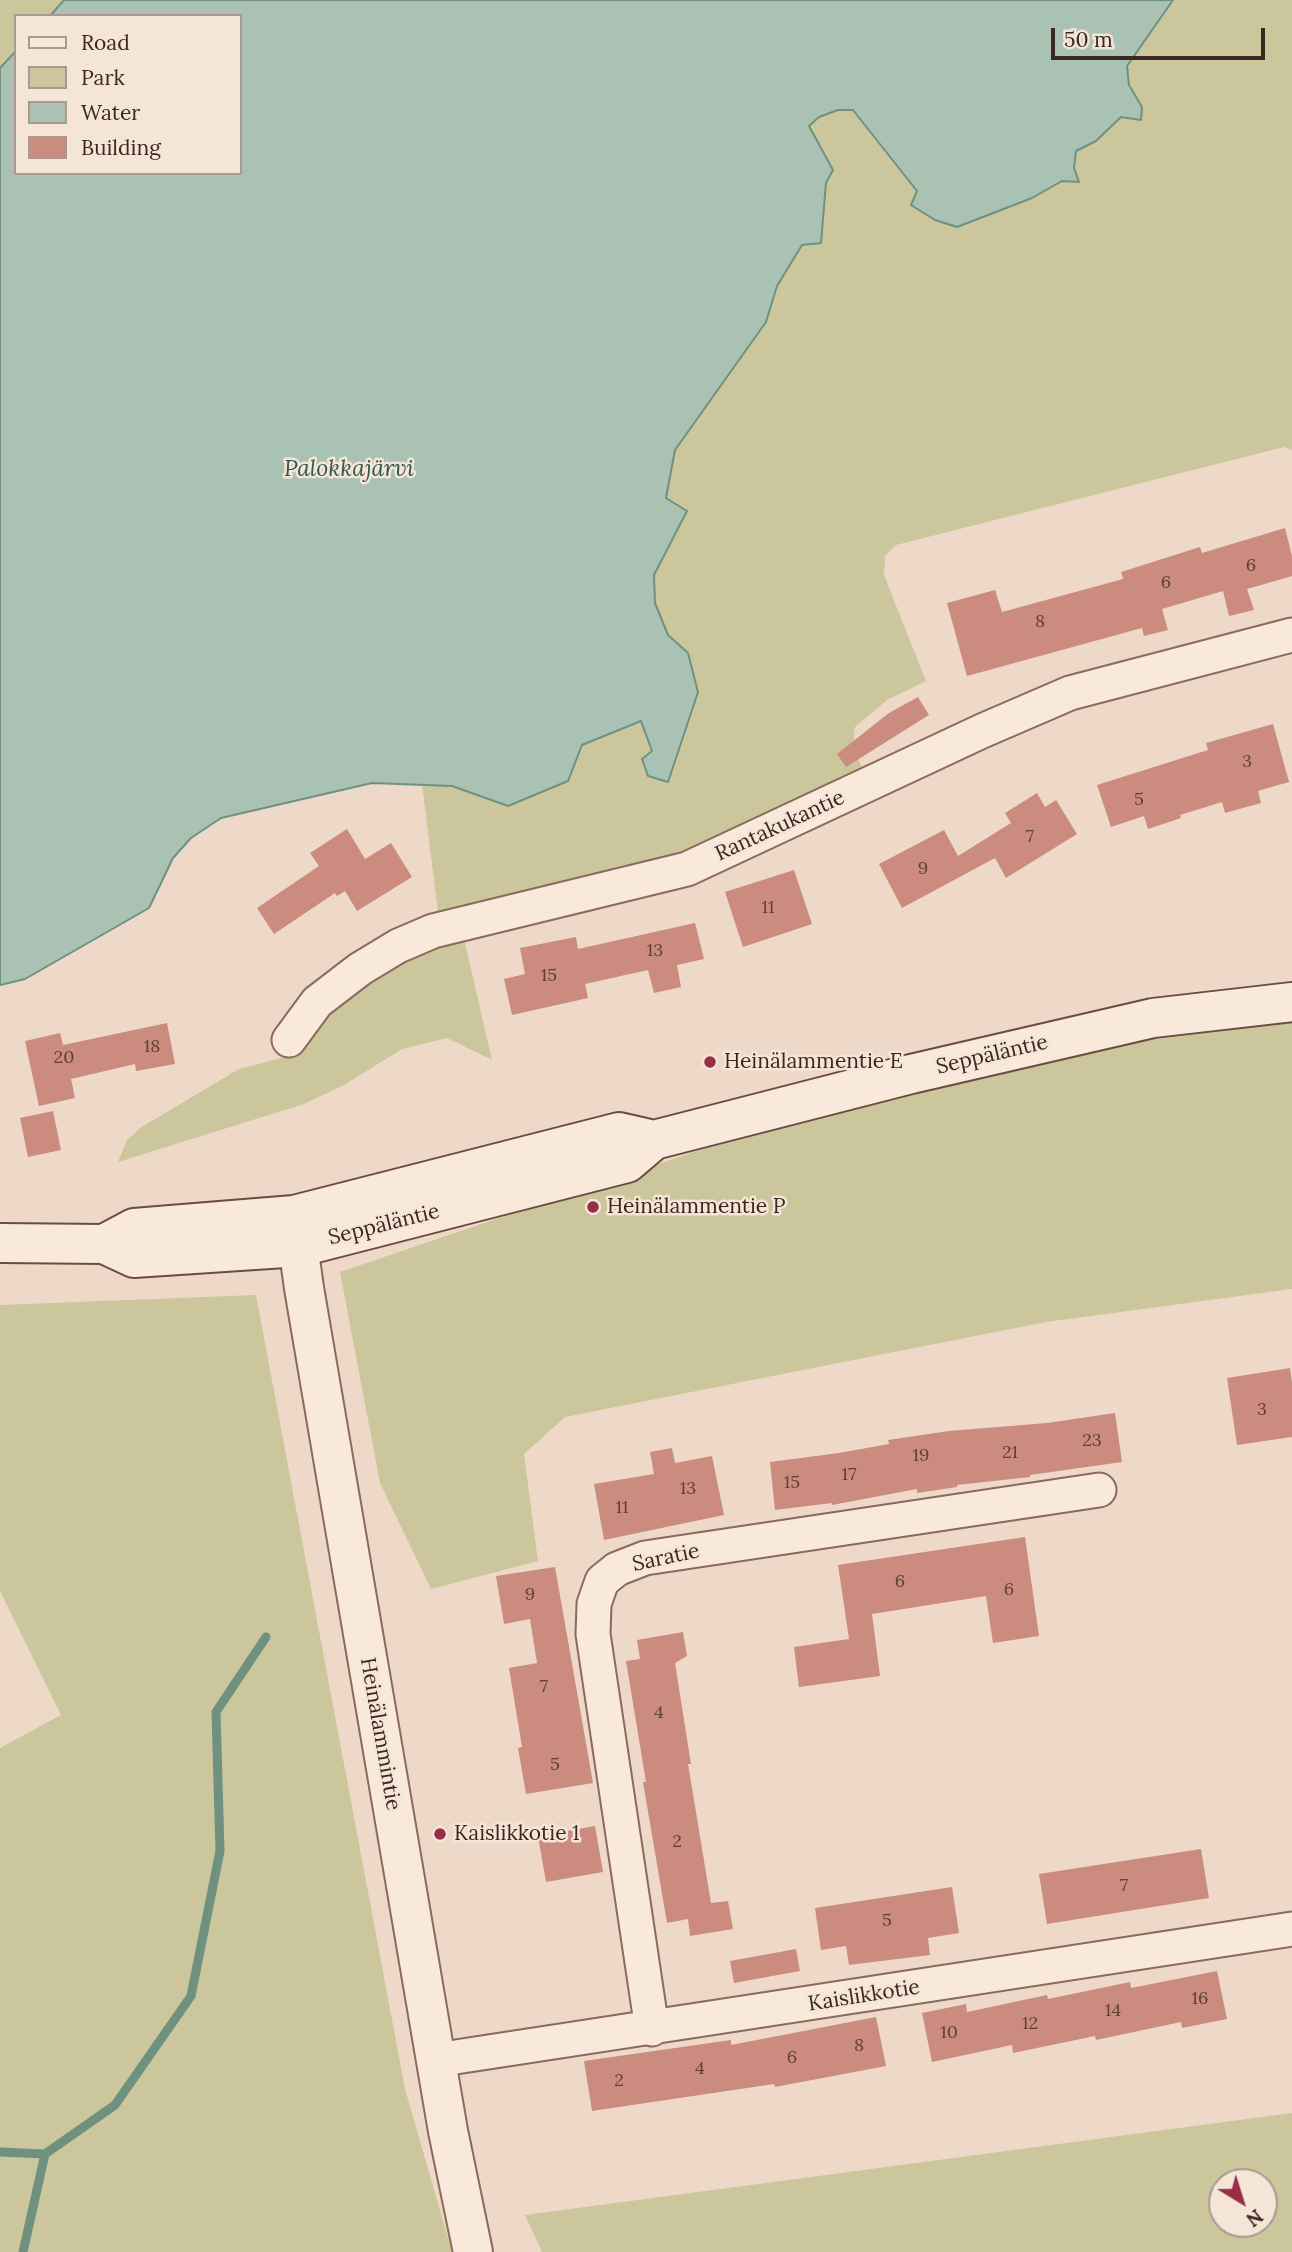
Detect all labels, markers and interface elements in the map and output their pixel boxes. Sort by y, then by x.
legend [14,14,242,175]
scale bar [1054,14,1268,58]
text: 50 m [1064,26,1113,53]
text: Road [81,29,130,56]
text: Park [81,64,125,91]
text: Water [81,99,140,126]
text: Building [81,134,161,161]
water label: Palokkajärvi [284,455,414,483]
house number: 6 [1246,555,1256,577]
house number: 6 [1161,572,1171,594]
house number: 8 [1035,611,1045,633]
house number: 3 [1242,751,1252,773]
street label: Rantakukantie [711,785,849,867]
house number: 5 [1134,789,1144,811]
house number: 7 [1026,826,1034,848]
house number: 9 [918,858,928,880]
house number: 11 [761,897,775,919]
house number: 13 [647,940,663,962]
house number: 15 [541,965,557,987]
street label: Seppäläntie [934,1030,1050,1080]
house number: 18 [144,1036,160,1058]
house number: 20 [54,1047,74,1069]
place label: Heinälammentie E [724,1049,903,1075]
marker: Heinälammentie E [702,1054,718,1070]
place label: Heinälammentie P [607,1194,785,1220]
street label: Seppäläntie [326,1199,442,1251]
marker: Heinälammentie P [585,1199,601,1215]
house number: 3 [1257,1399,1267,1421]
house number: 23 [1082,1430,1102,1452]
house number: 21 [1002,1442,1018,1464]
house number: 19 [913,1445,929,1467]
house number: 17 [842,1464,856,1486]
house number: 15 [784,1472,800,1494]
house number: 13 [680,1478,696,1500]
house number: 11 [615,1497,629,1519]
street label: Saratie [630,1539,702,1577]
house number: 6 [895,1571,905,1593]
house number: 6 [1004,1579,1014,1601]
house number: 9 [525,1584,535,1606]
street label: Heinälammintie [354,1656,406,1812]
house number: 7 [540,1676,548,1698]
house number: 4 [654,1702,664,1724]
house number: 5 [550,1754,560,1776]
place label: Kaislikkotie 1 [454,1821,580,1847]
marker: Kaislikkotie 1 [432,1826,448,1842]
house number: 2 [672,1831,682,1853]
house number: 7 [1120,1875,1128,1897]
house number: 5 [882,1910,892,1932]
street label: Kaislikkotie [806,1975,922,2017]
house number: 16 [1192,1988,1208,2010]
house number: 14 [1105,2000,1121,2022]
house number: 12 [1022,2013,1038,2035]
house number: 10 [940,2022,958,2044]
house number: 8 [854,2035,864,2057]
house number: 6 [787,2047,797,2069]
house number: 4 [695,2058,705,2080]
house number: 2 [614,2070,624,2092]
north arrow [1208,2168,1278,2238]
text: N [1242,2204,1268,2232]

